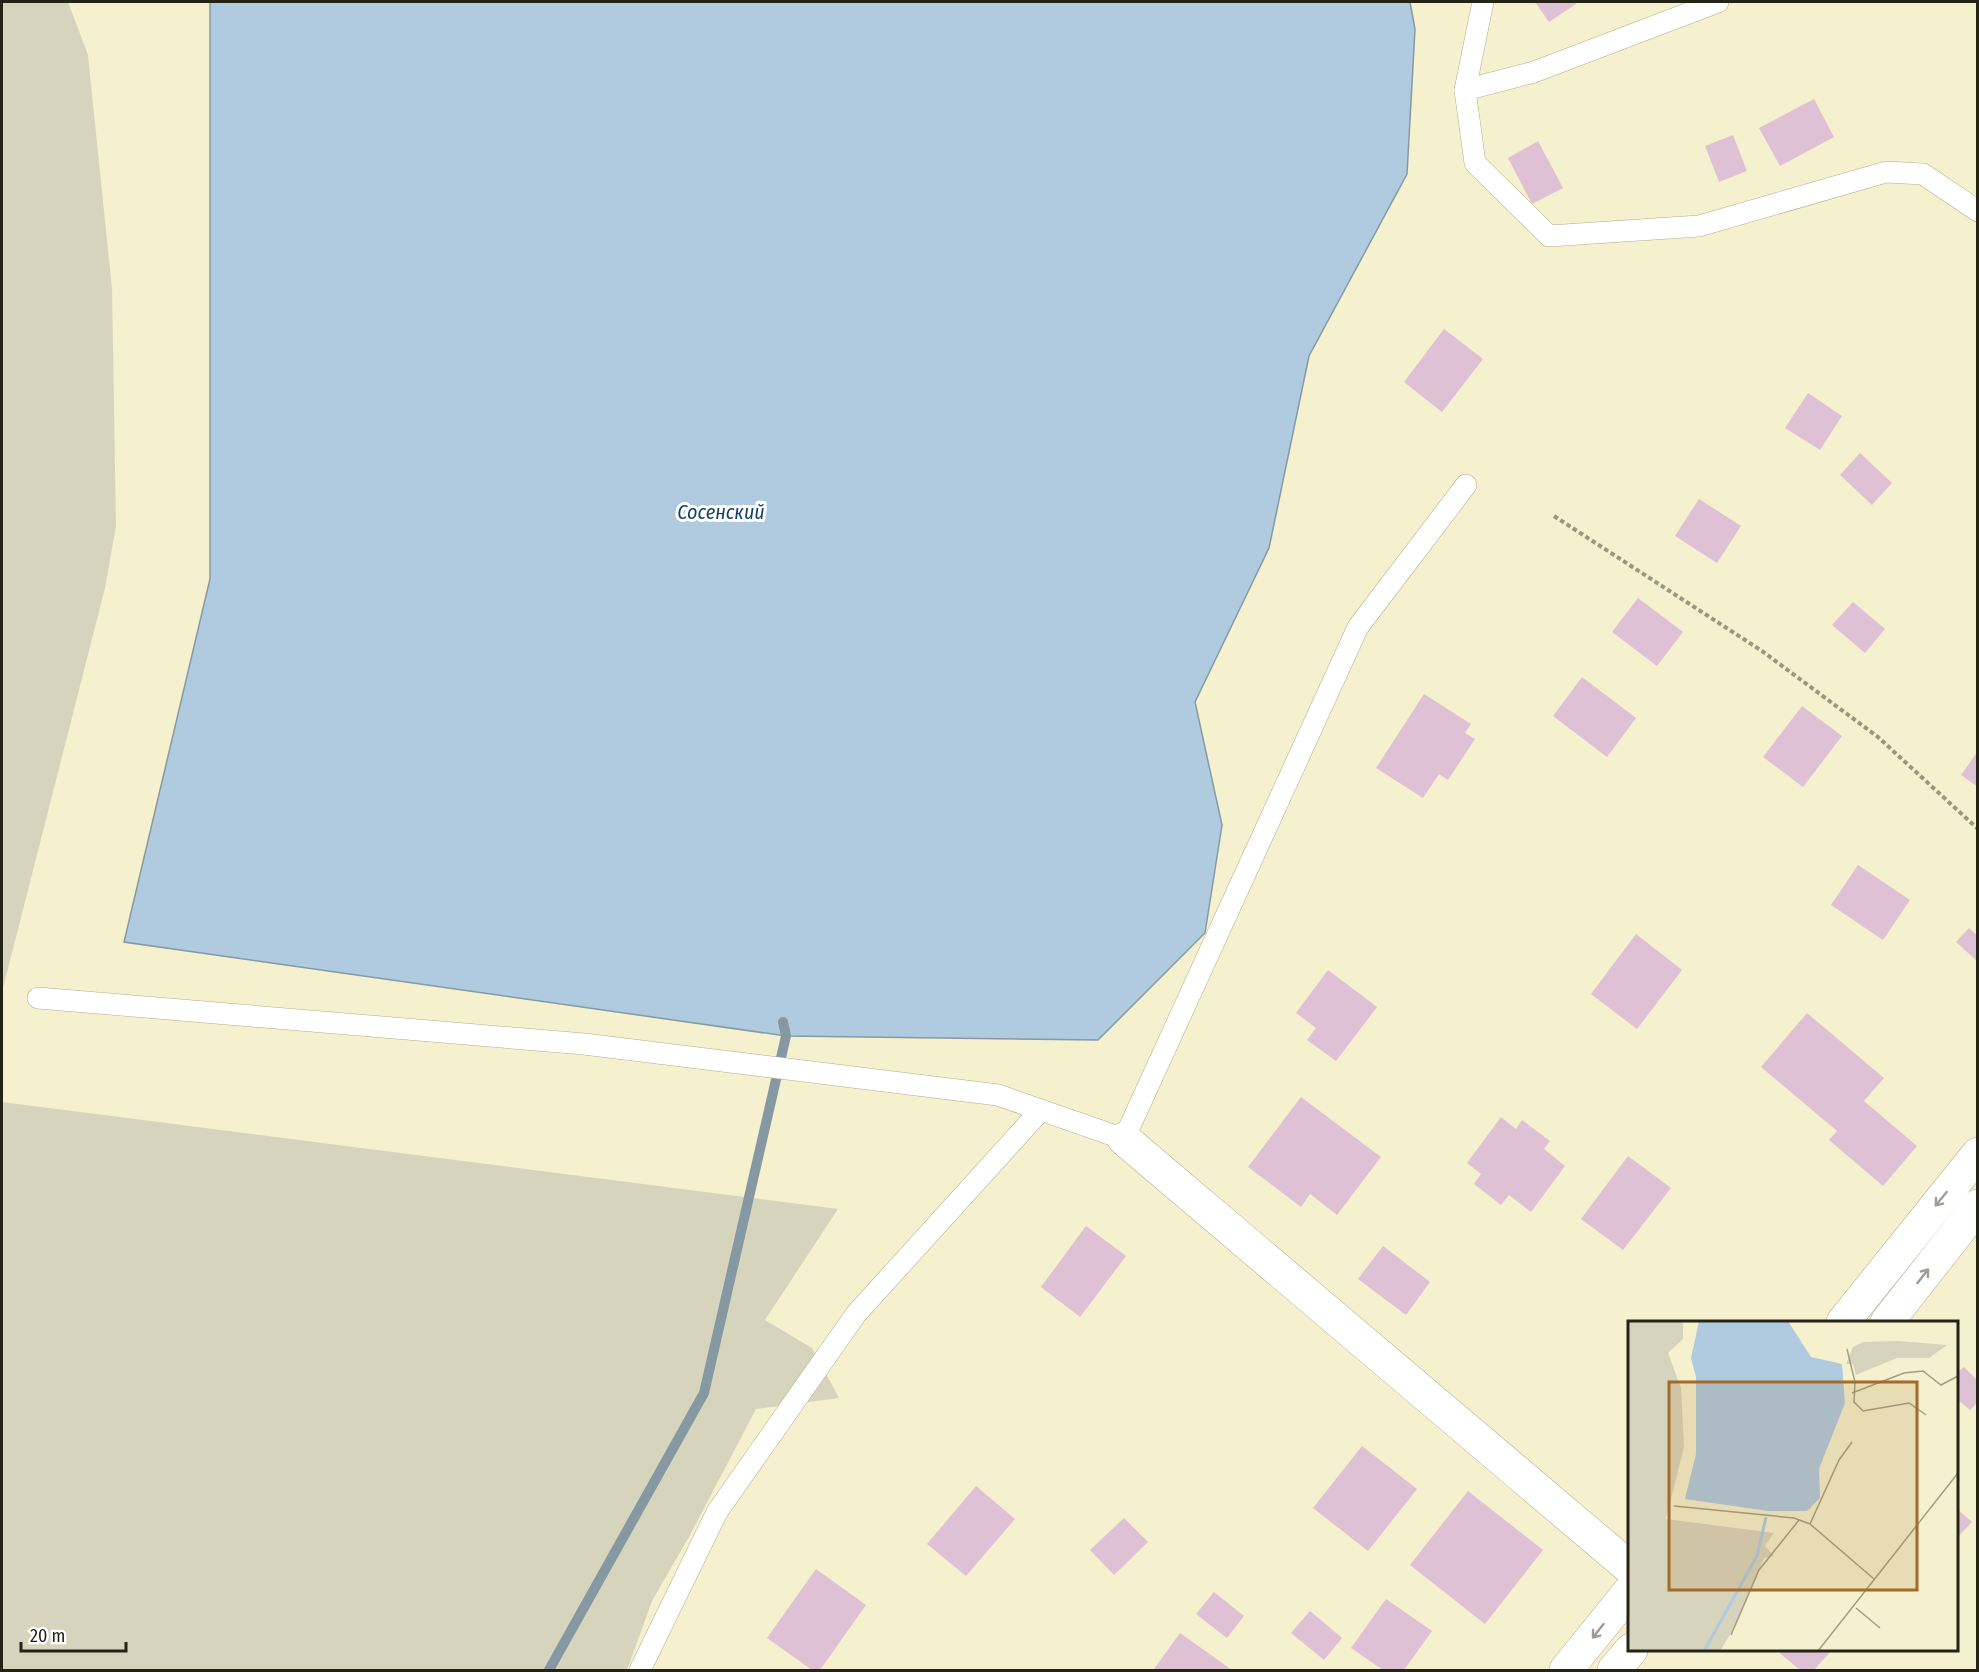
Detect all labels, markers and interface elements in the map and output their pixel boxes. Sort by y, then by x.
water label: Сосенский [677,500,765,524]
one-way arrow [1935,1191,1948,1207]
one-way arrow [1916,1269,1929,1285]
inset map [1628,1321,1958,1651]
scale bar [21,1615,126,1653]
one-way arrow [1592,1622,1605,1638]
text: 20 m [30,1625,65,1647]

